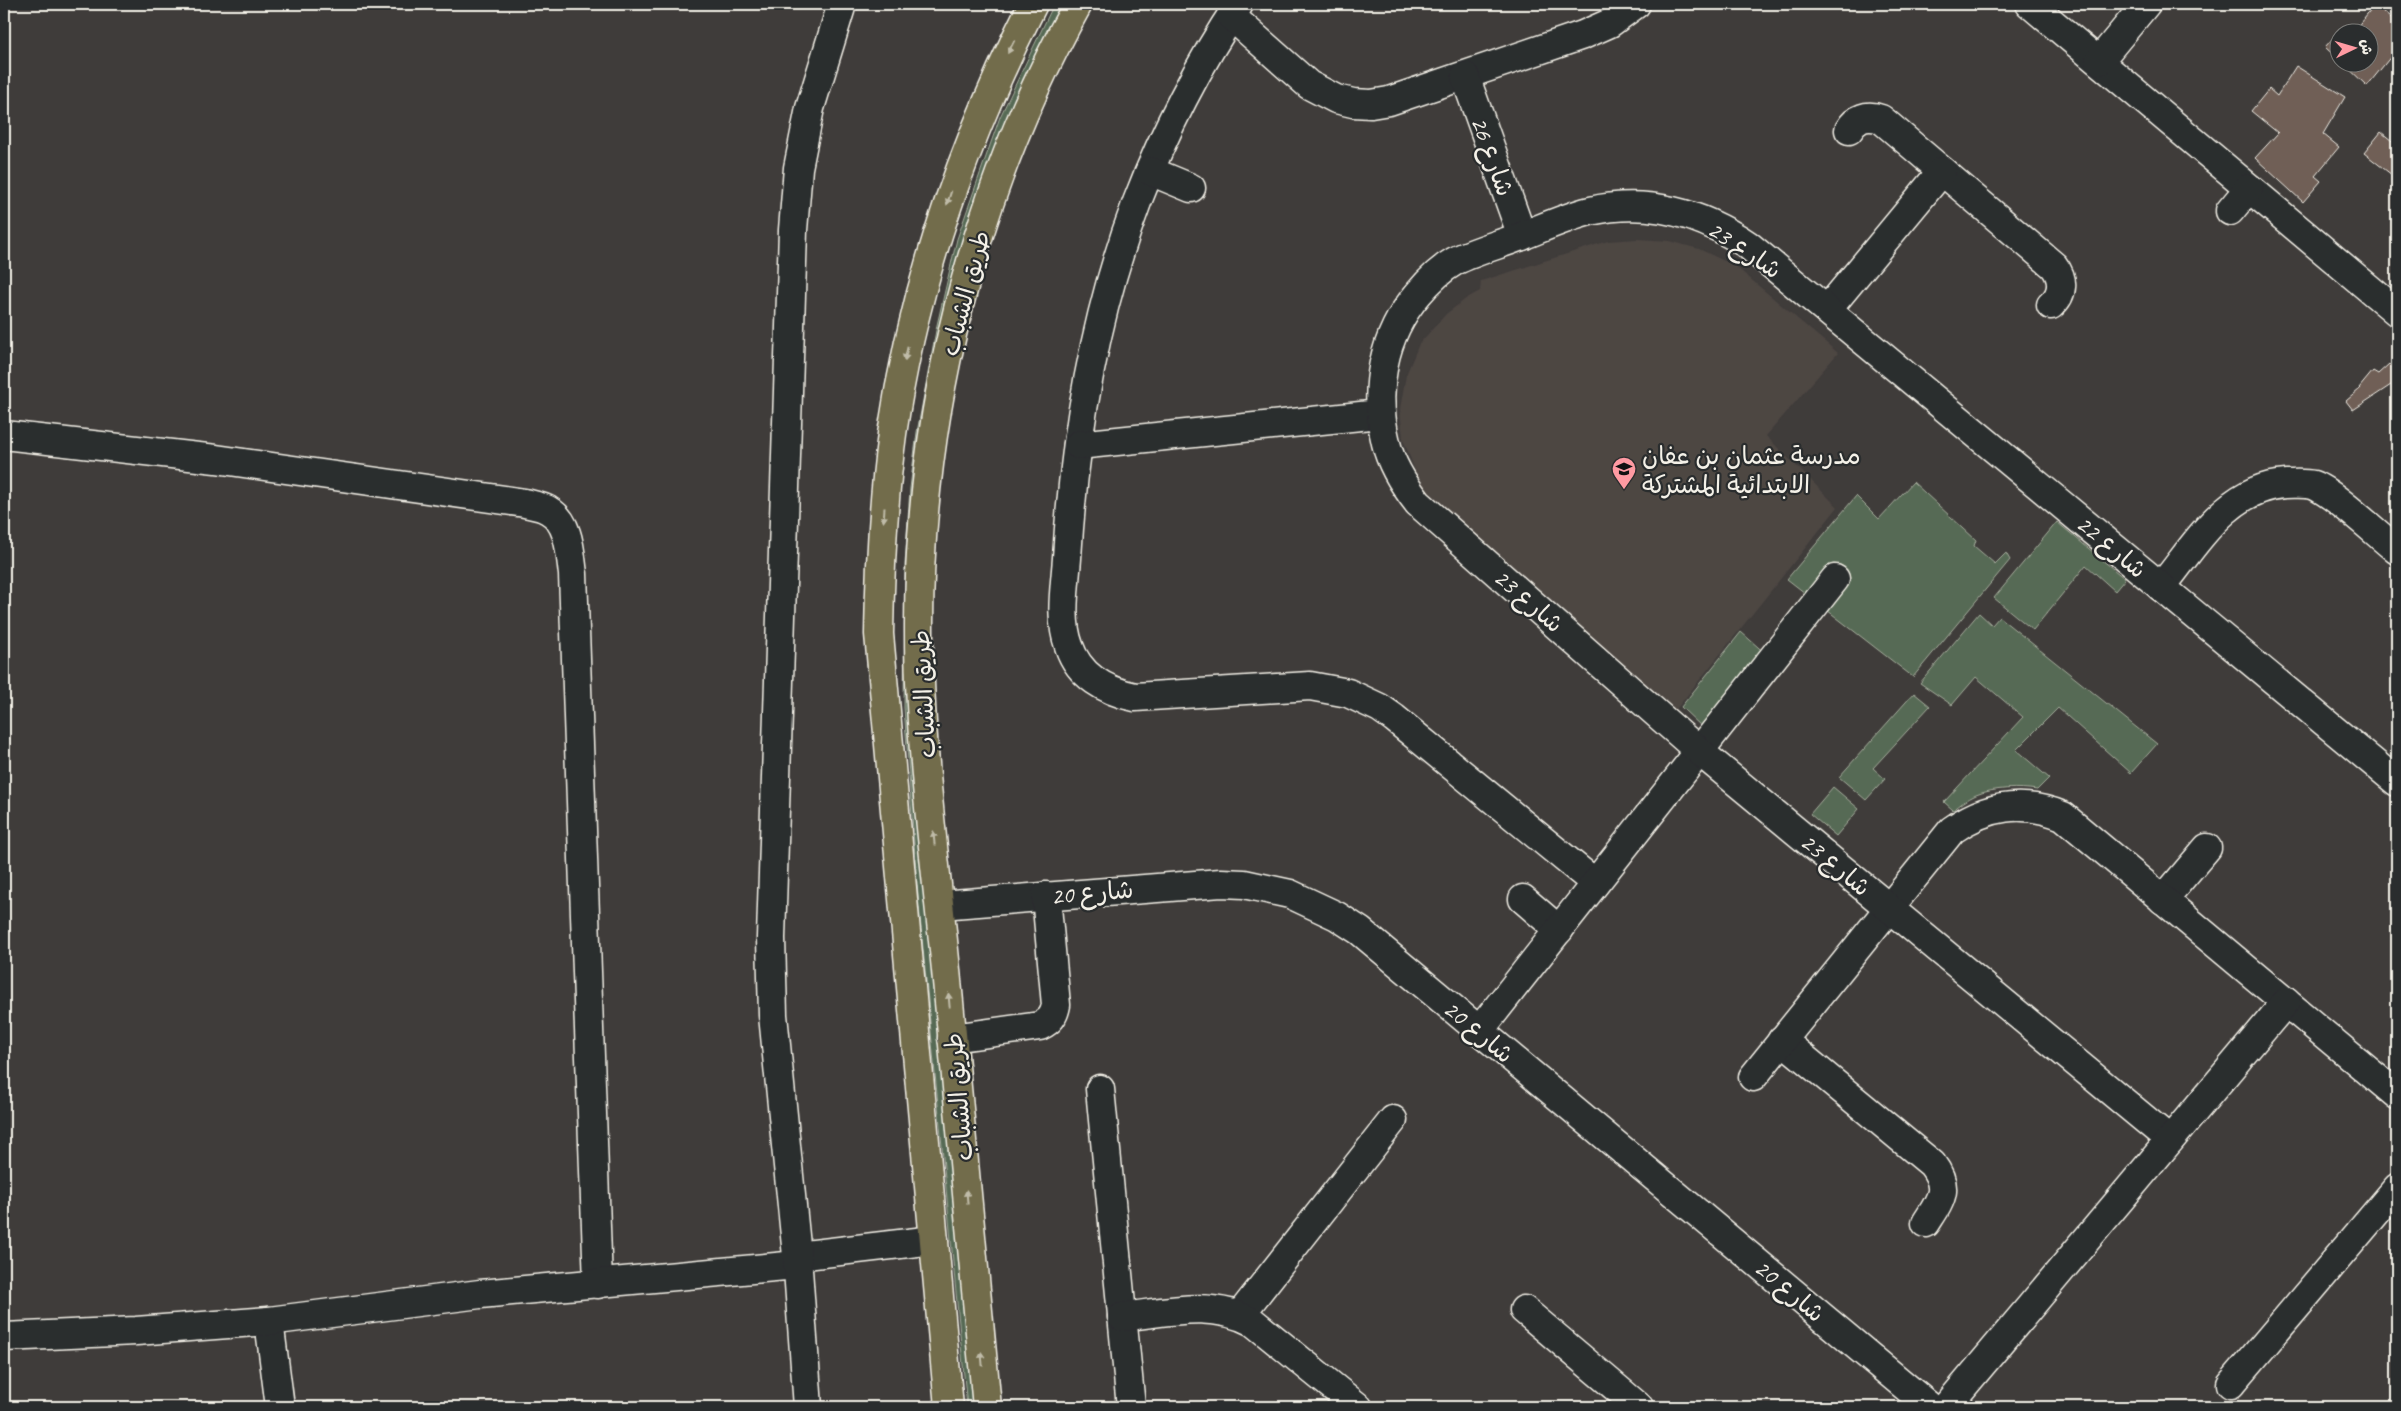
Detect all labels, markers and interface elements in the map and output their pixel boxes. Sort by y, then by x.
north arrow [2328,22,2378,72]
text: ش [2357,38,2376,55]
one-way arrow [1007,40,1015,54]
street label: شارع 26 [1462,112,1521,201]
one-way arrow [945,190,952,205]
street label: شارع 23 [1701,213,1788,287]
street label: طريق الشباب [934,227,998,359]
one-way arrow [902,347,910,362]
place label: مدرسة عثمان بن عفان الابتدائية المشتركة [1642,440,1861,501]
school or university icon: مدرسة عثمان بن عفان الابتدائية المشتركة [1611,456,1637,490]
one-way arrow [879,507,887,523]
street label: شارع 22 [2069,508,2153,586]
street label: شارع 23 [1486,562,1570,641]
street label: طريق الشباب [905,629,943,759]
street label: شارع 23 [1793,826,1877,904]
one-way arrow [929,830,937,846]
street label: شارع 20 [1050,873,1135,914]
one-way arrow [945,992,953,1008]
street label: شارع 20 [1436,993,1520,1071]
street label: طريق الشباب [937,1031,981,1162]
one-way arrow [963,1189,971,1205]
street label: شارع 20 [1747,1252,1831,1330]
one-way arrow [978,1350,986,1366]

